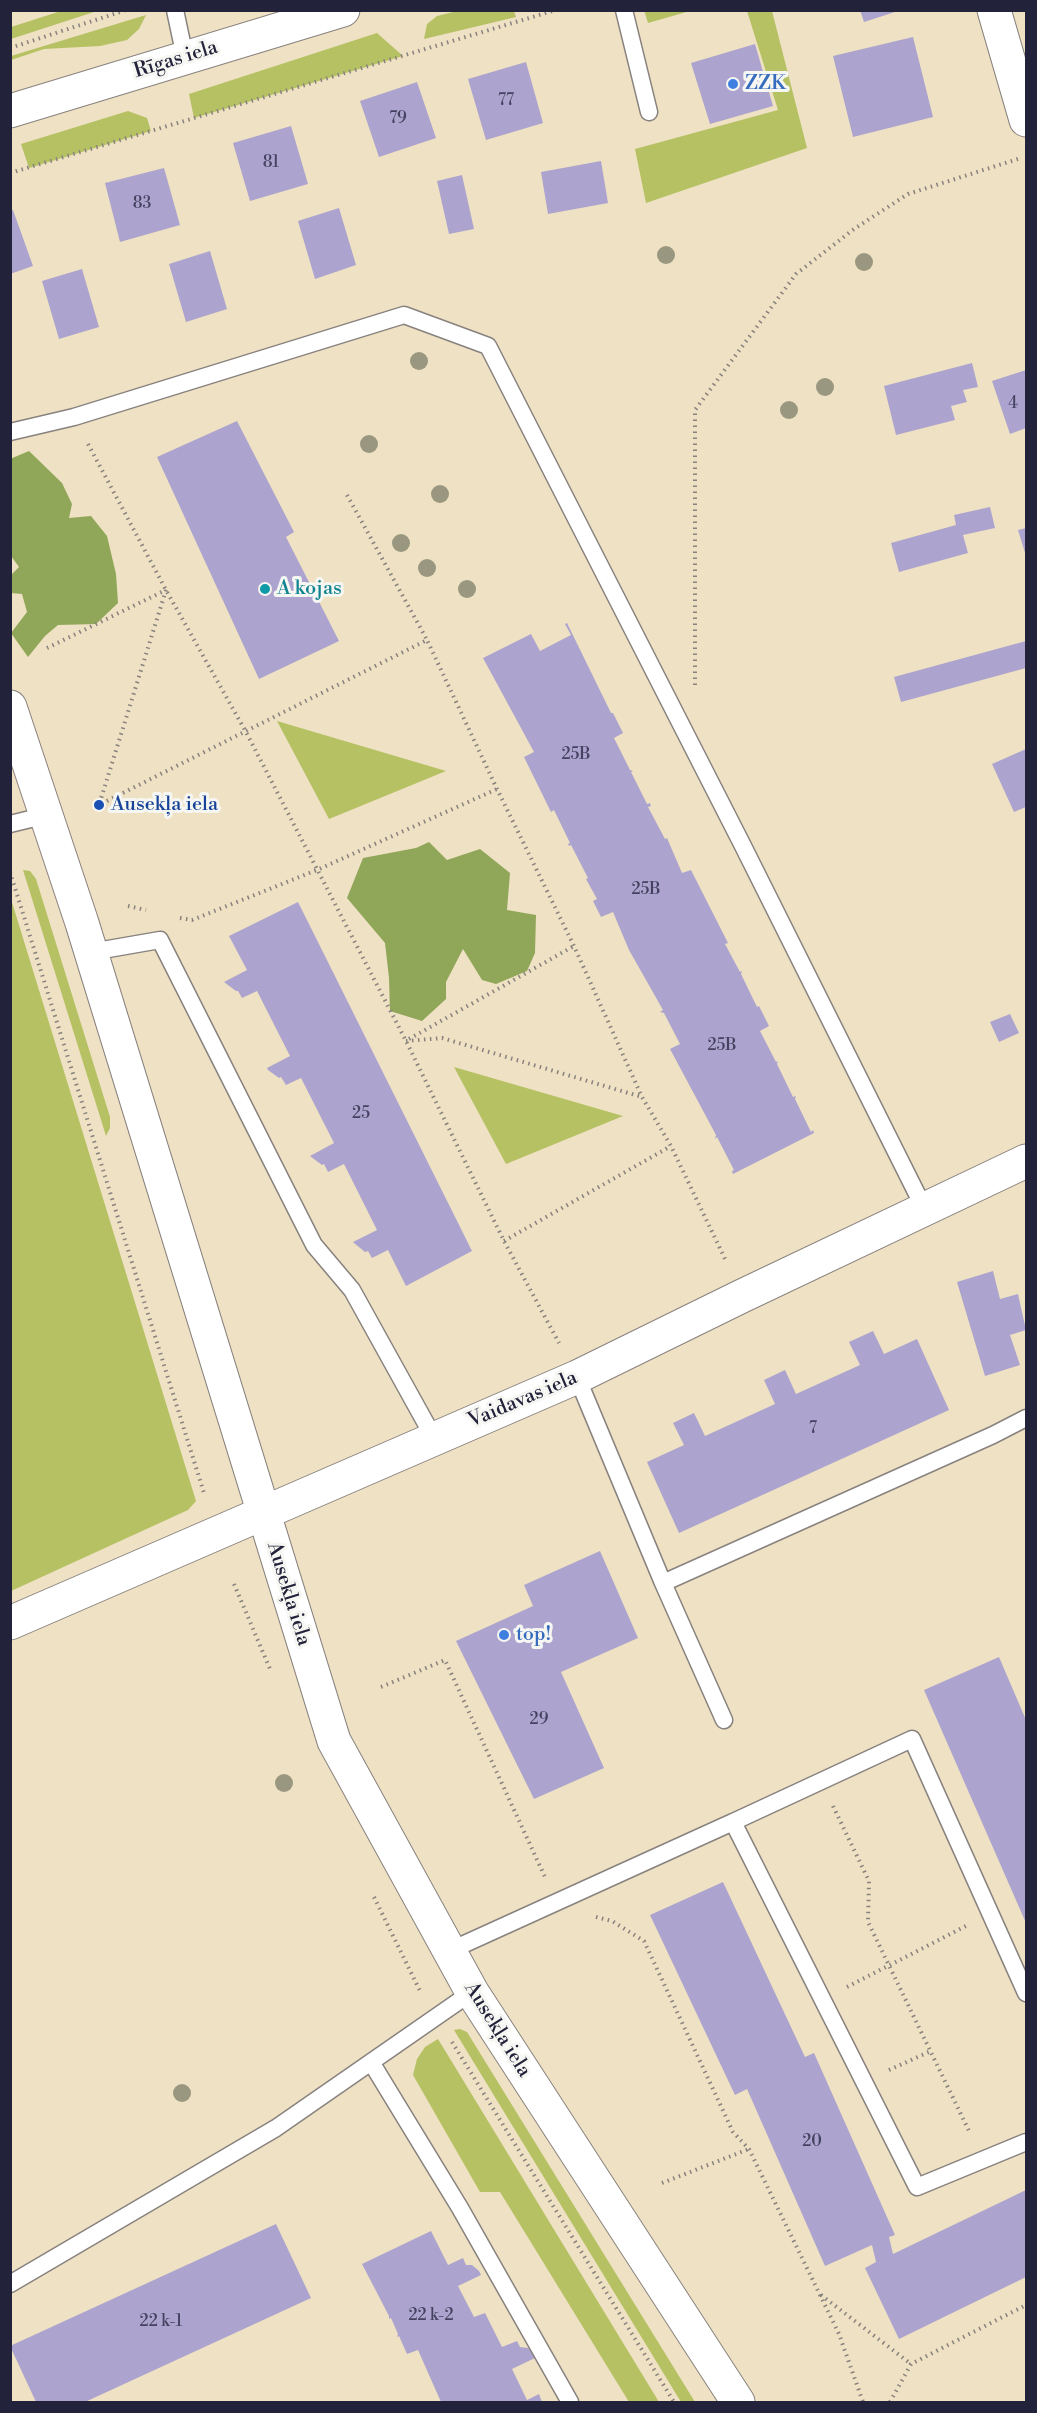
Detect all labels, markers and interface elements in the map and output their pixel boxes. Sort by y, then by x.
street label: Rīgas iela [131,36,221,84]
place label: ZZK [745,72,786,96]
marker: ZZK [726,77,740,91]
house number: 77 [498,91,514,111]
house number: 79 [389,109,407,129]
house number: 81 [263,153,279,173]
house number: 83 [133,194,151,214]
house number: 4 [1008,394,1018,414]
place label: A kojas [277,577,342,601]
marker: A kojas [258,582,272,596]
house number: 25B [561,745,591,765]
place label: Ausekļa iela [111,793,218,817]
marker: Ausekļa iela [92,798,106,812]
house number: 25B [631,880,661,900]
house number: 25B [707,1036,737,1056]
house number: 25 [352,1104,370,1124]
street label: Vaidavas iela [465,1366,581,1434]
house number: 7 [809,1419,817,1439]
street label: Ausekļa iela [261,1539,315,1649]
place label: top! [516,1623,551,1647]
marker: top! [497,1628,511,1642]
house number: 29 [530,1710,548,1730]
street label: Ausekļa iela [458,1978,536,2082]
house number: 20 [802,2132,822,2152]
house number: 22 k-2 [408,2306,454,2326]
house number: 22 k-1 [140,2312,182,2332]

